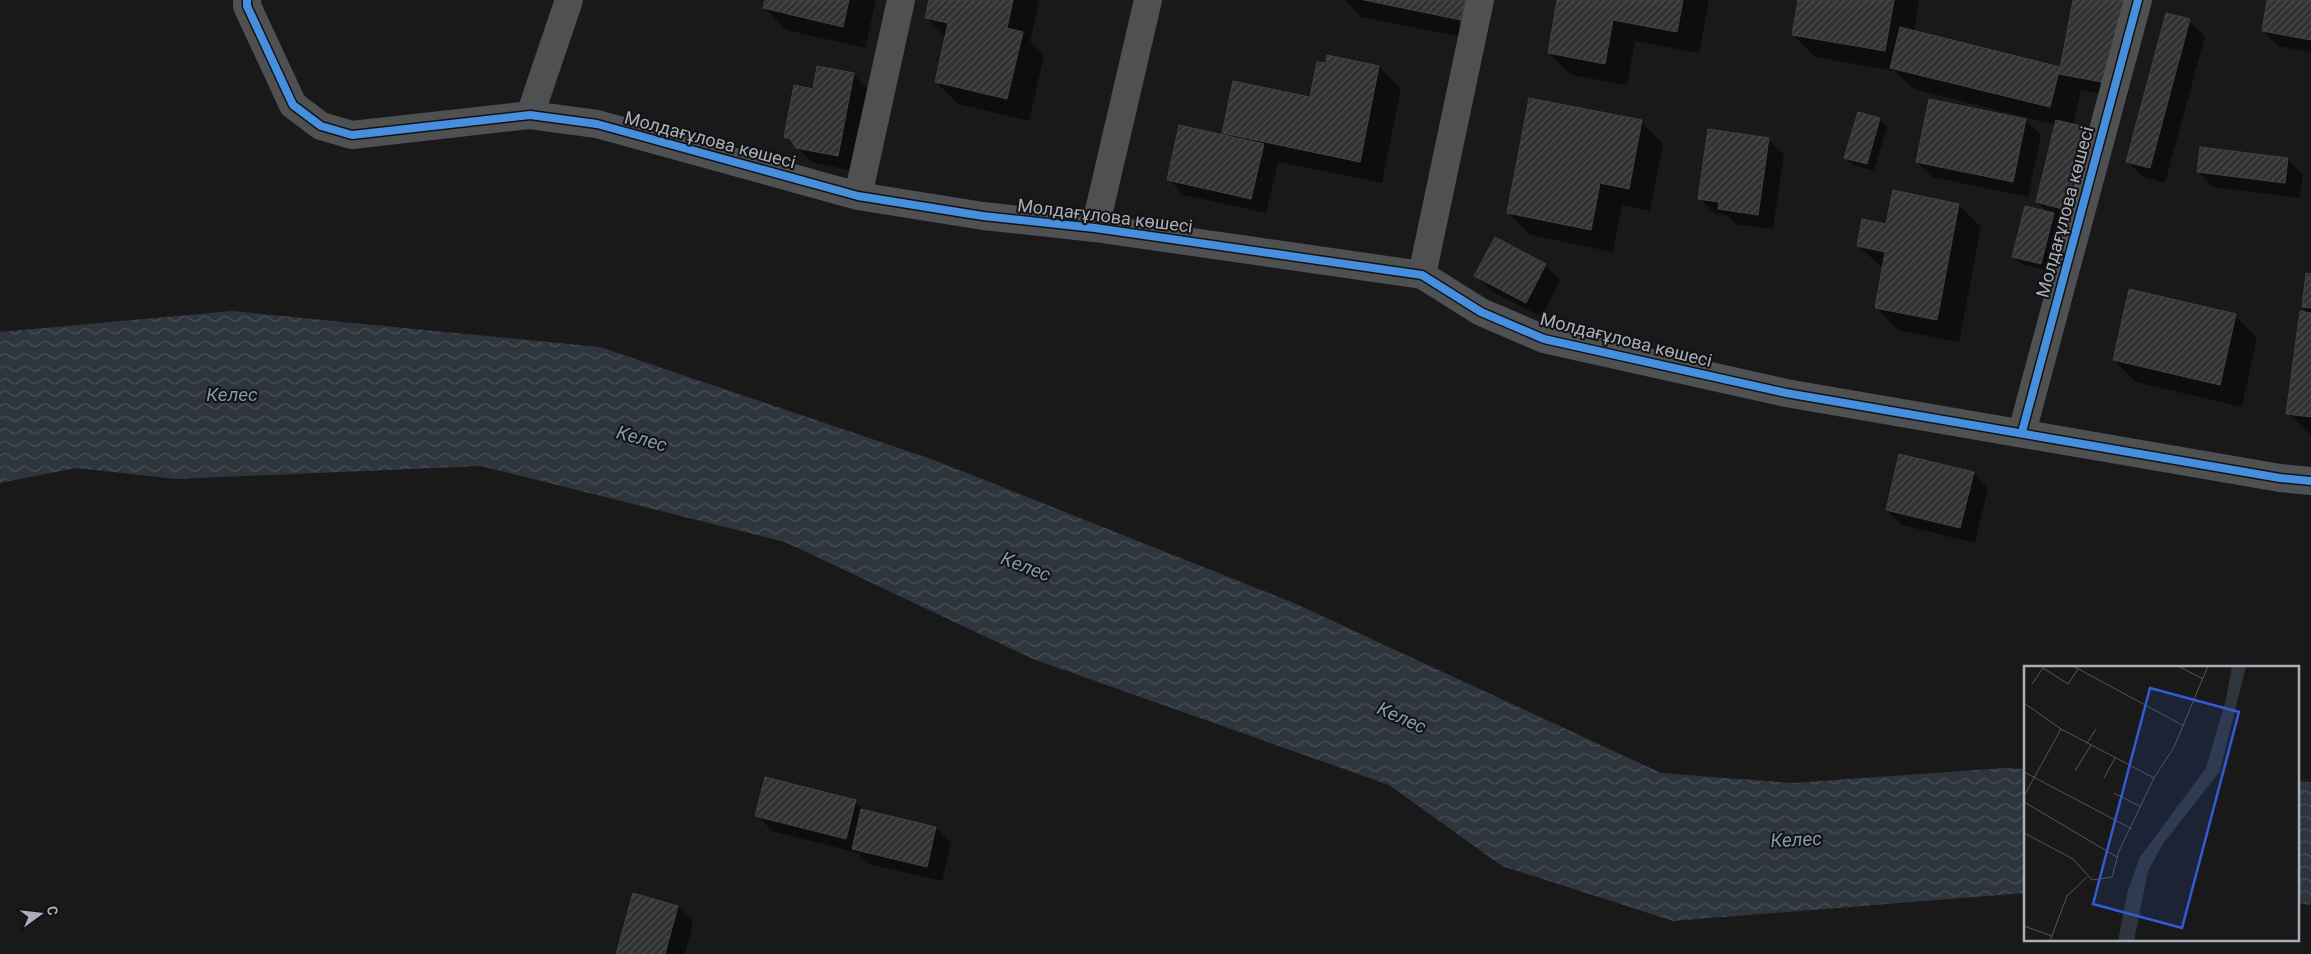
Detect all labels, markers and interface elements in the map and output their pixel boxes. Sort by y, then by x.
street label: Молдағұлова көшесі [622,107,798,172]
street label: Молдағұлова көшесі [2032,124,2097,300]
street label: Молдағұлова көшесі [1016,194,1194,237]
street label: Молдағұлова көшесі [1538,308,1714,371]
water label: Келес [206,383,258,406]
water label: Келес [614,420,670,457]
water label: Келес [998,547,1054,587]
inset map [2024,666,2298,942]
water label: Келес [1374,696,1430,739]
water label: Келес [1770,827,1823,852]
north arrow [15,889,65,939]
text: С [44,904,61,917]

